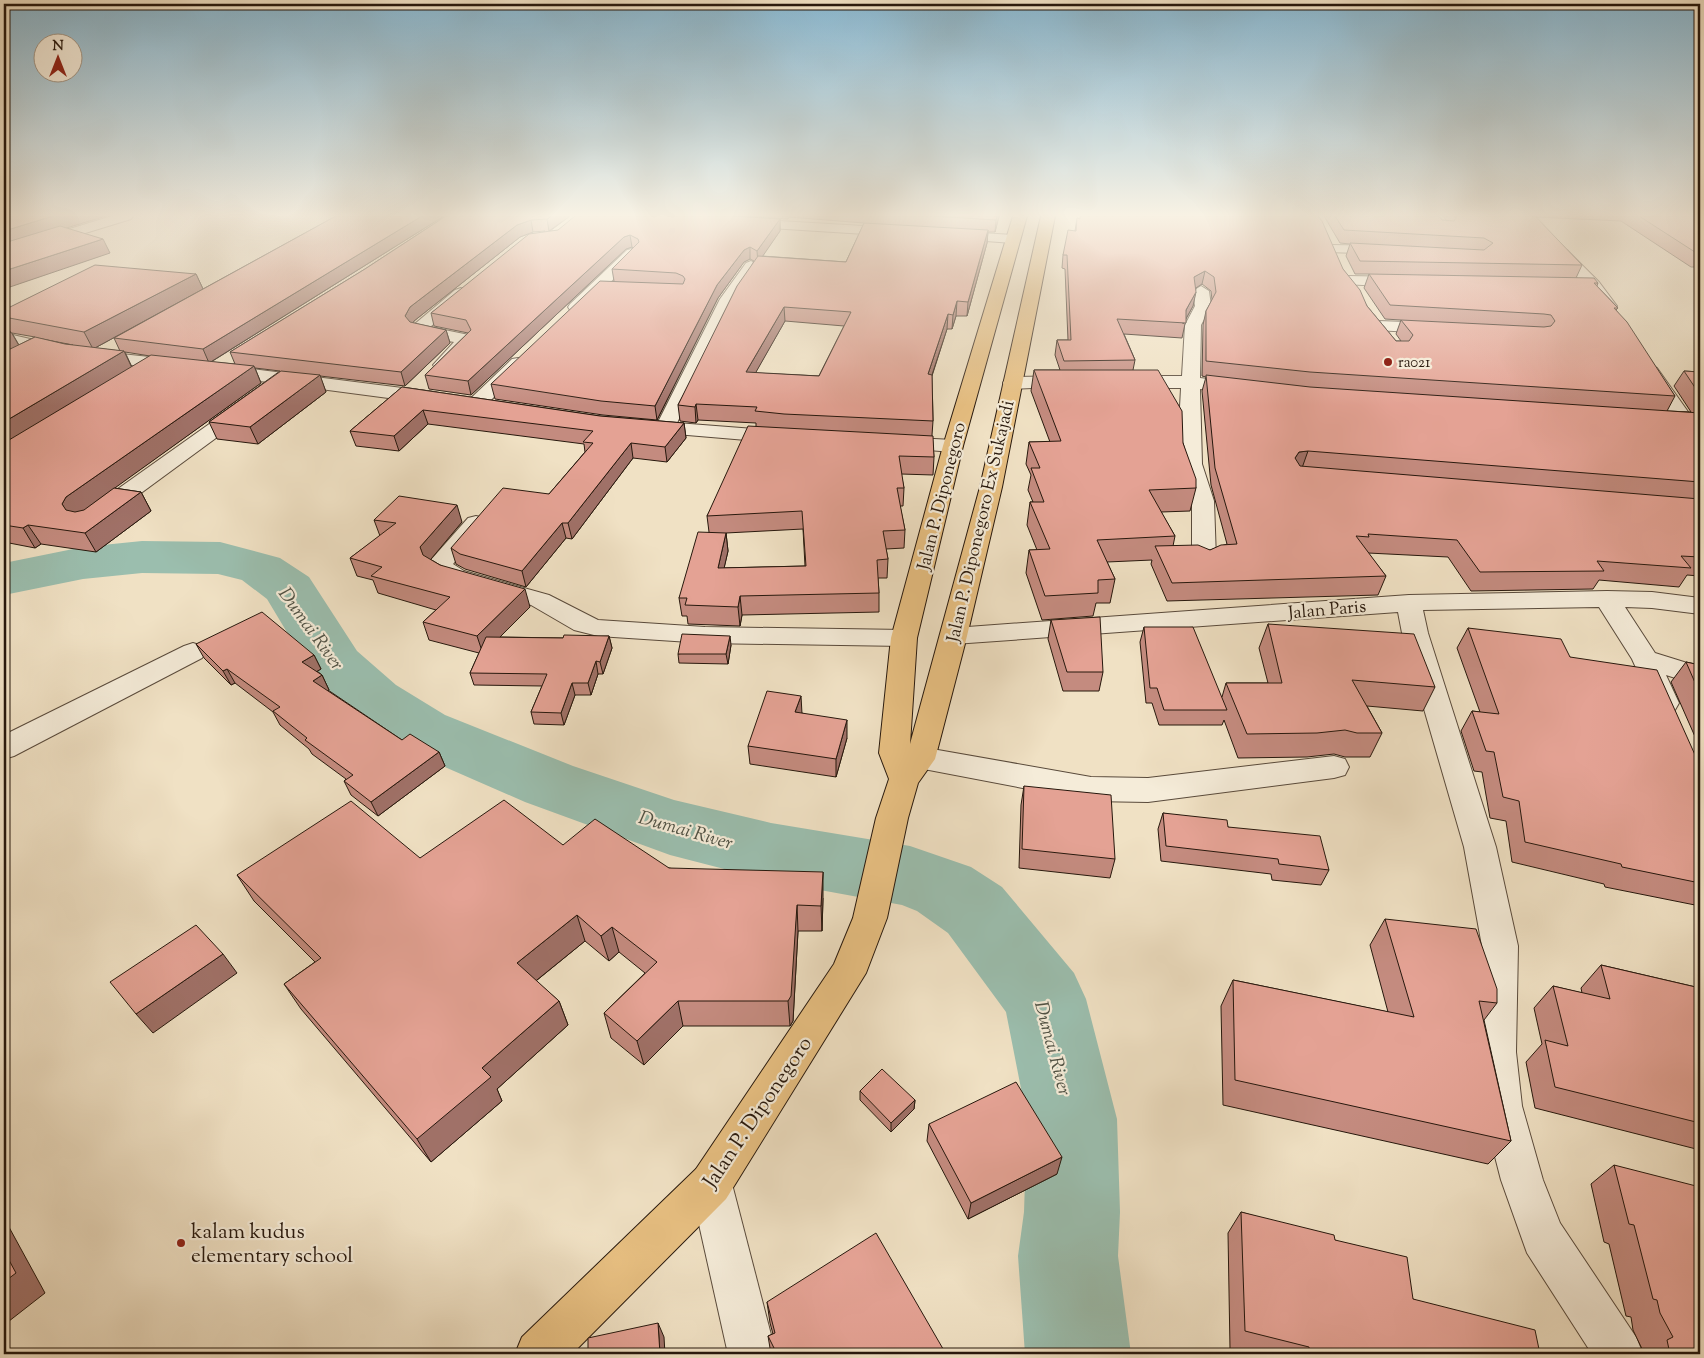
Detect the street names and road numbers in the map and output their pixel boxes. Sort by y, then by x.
street label: Jalan P. Diponegoro Ex Sukajadi [941,398,1022,646]
street label: Jalan P. Diponegoro [912,420,974,574]
street label: Jalan Paris [1286,595,1367,627]
street label: Jalan P. Diponegoro [696,1031,821,1196]

